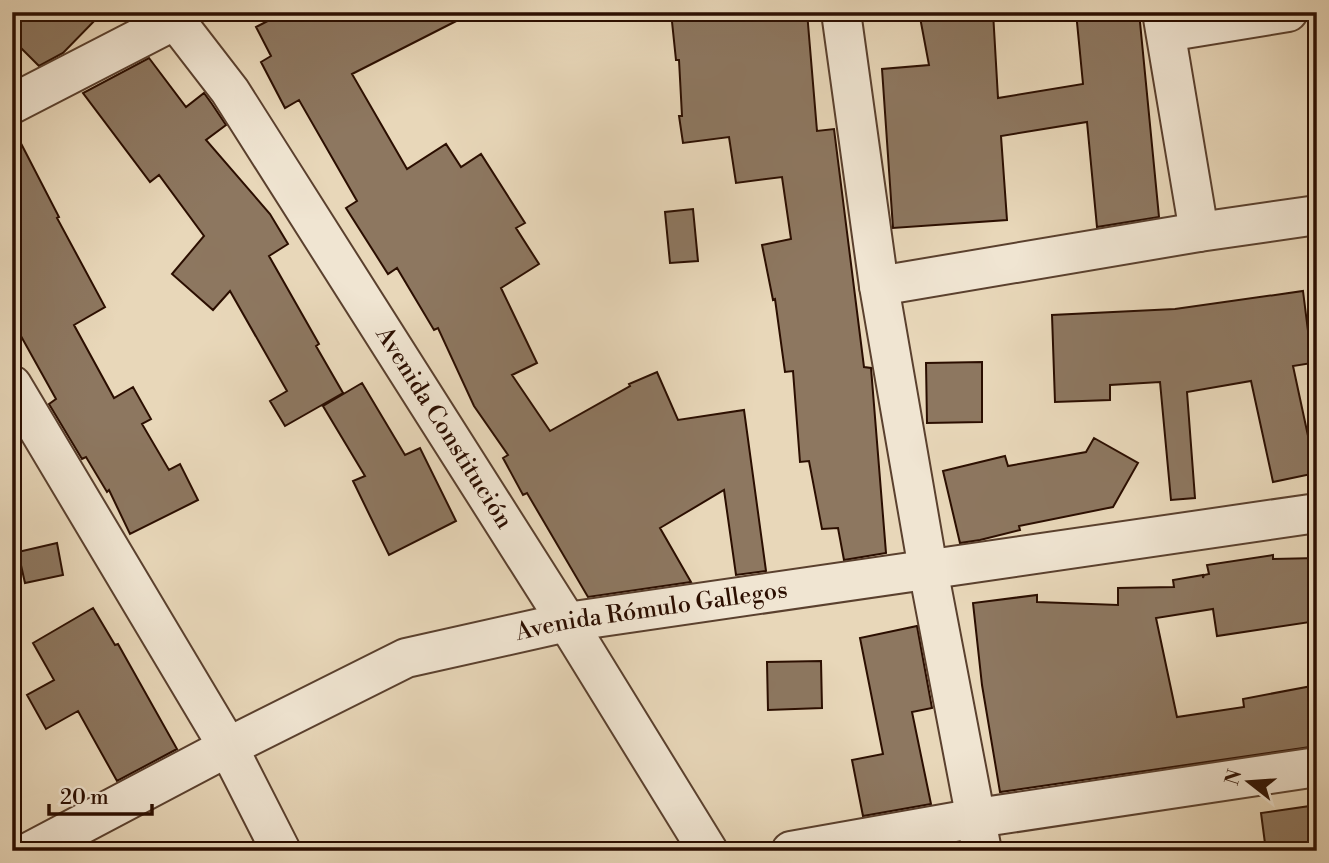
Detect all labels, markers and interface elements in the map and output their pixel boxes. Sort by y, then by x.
street label: Avenida Constitución [368,321,519,535]
street label: Avenida Rómulo Gallegos [512,575,790,648]
north arrow [1214,748,1284,818]
text: N [1220,767,1247,788]
scale bar [49,772,152,816]
text: 20 m [60,785,109,811]

